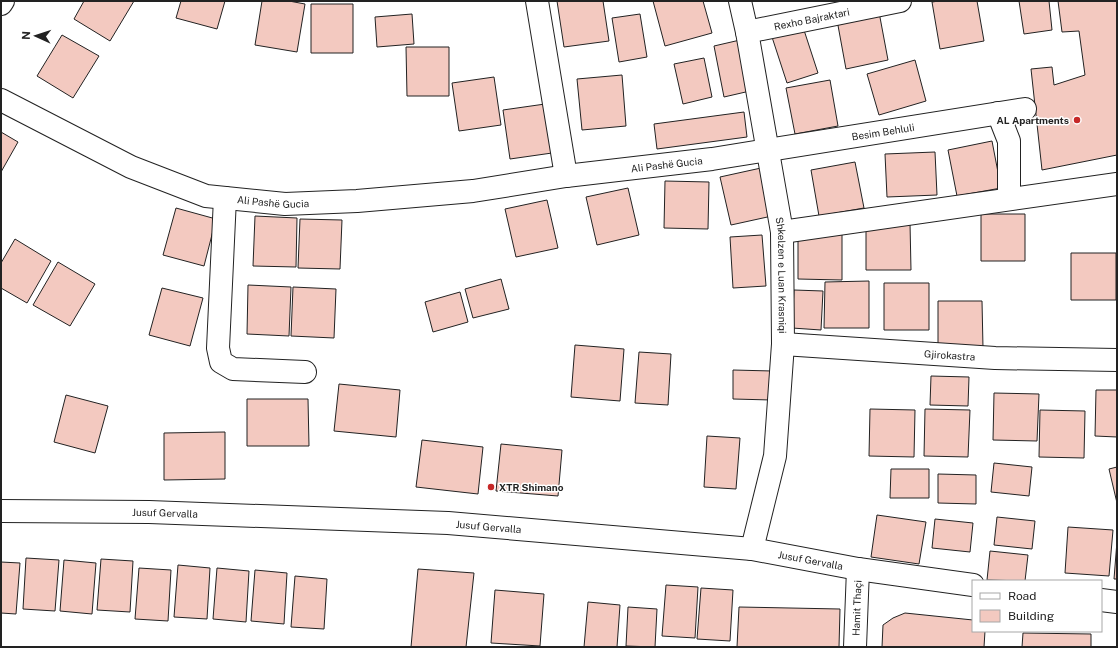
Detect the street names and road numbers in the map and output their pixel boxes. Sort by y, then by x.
street label: Rexho Bajraktari [773,5,851,32]
street label: Besim Behluli [851,121,915,143]
street label: Ali Pashë Gucia [630,154,703,174]
street label: Ali Pashë Gucia [236,193,309,210]
street label: Shkelzen e Luan Krasniqi [773,216,789,333]
street label: Gjirokastra [924,347,976,363]
street label: Jusuf Gervalla [132,506,198,520]
street label: Jusuf Gervalla [455,518,522,535]
street label: Jusuf Gervalla [777,548,844,572]
street label: Hamit Thaçi [849,580,864,636]

